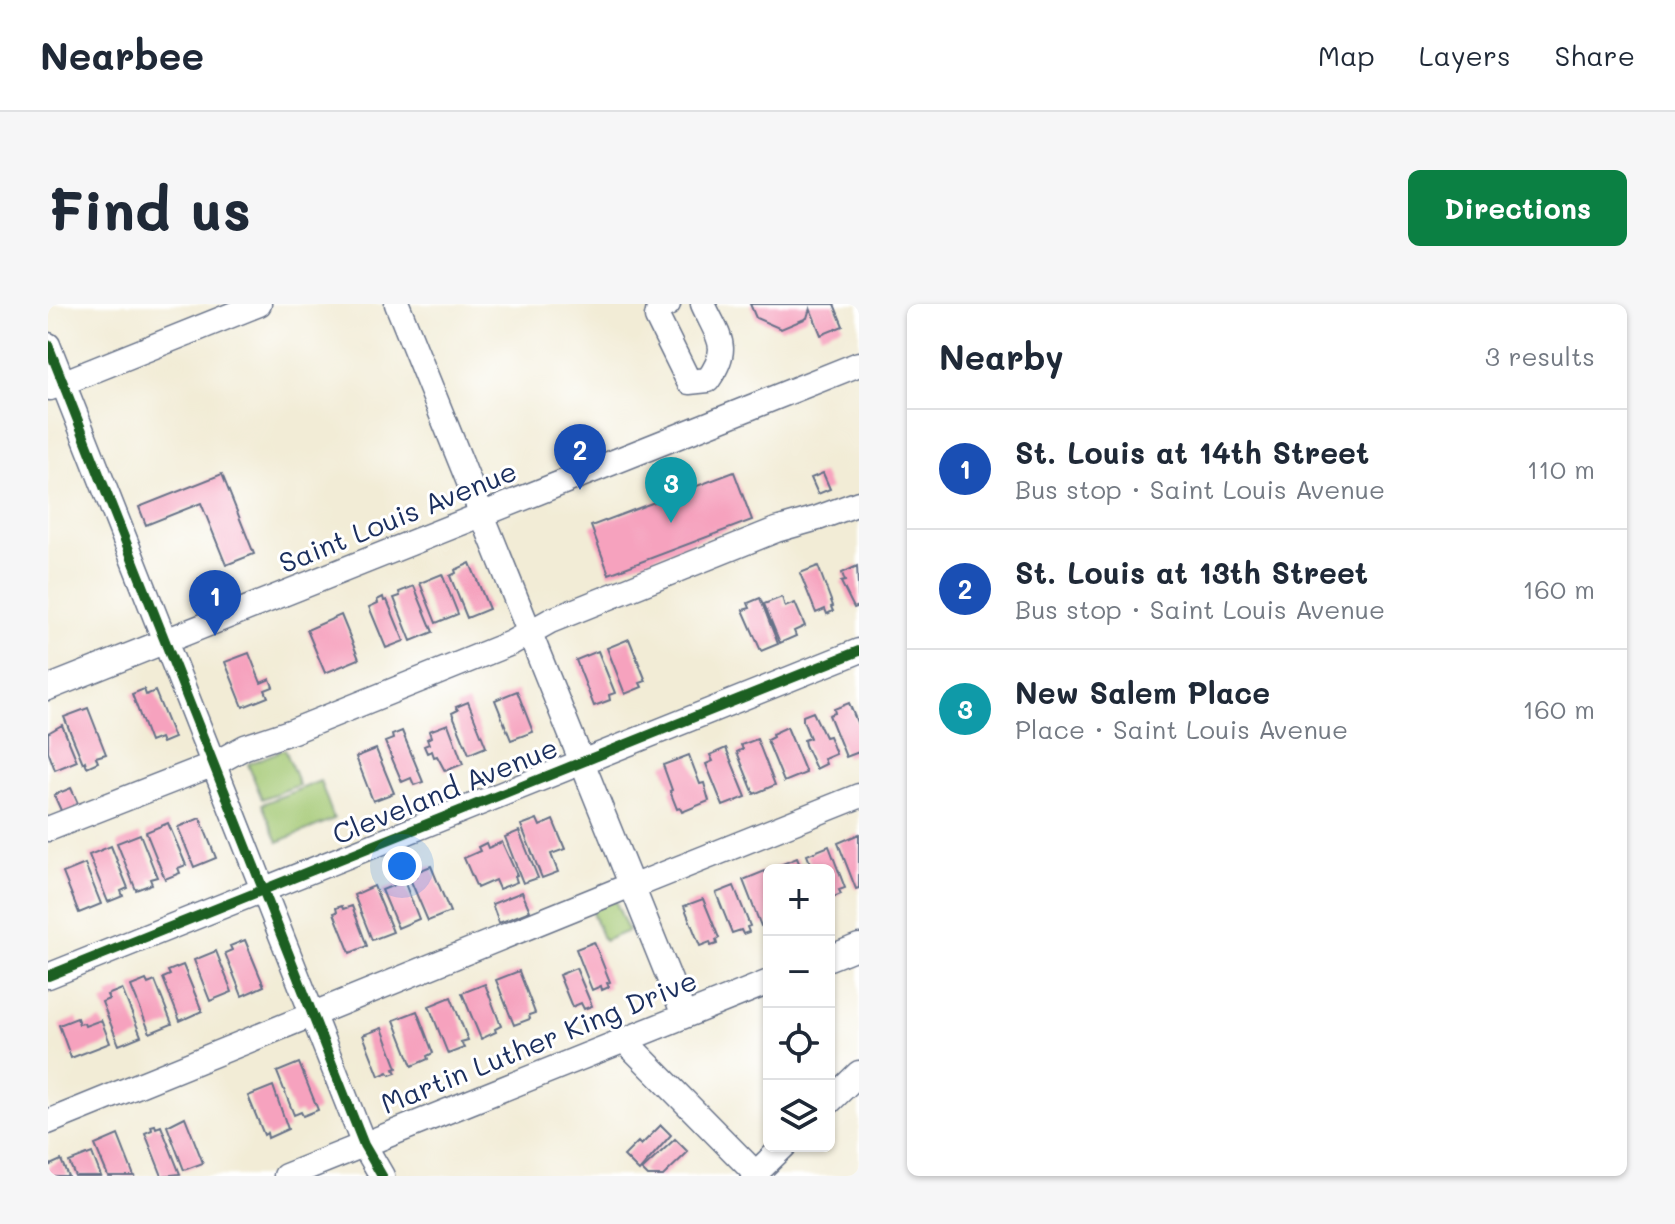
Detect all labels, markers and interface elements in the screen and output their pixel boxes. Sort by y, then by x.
text: Nearbee [40,30,204,80]
text: Map [1318,37,1375,73]
text: Layers [1419,37,1511,73]
text: Share [1555,37,1635,73]
button: Directions [1408,170,1627,246]
text: Find us [48,172,251,245]
text: Nearby [939,334,1064,379]
text: 3 results [1485,339,1595,373]
pin: 2 [554,424,606,490]
text: St. Louis at 14th Street [1015,432,1369,472]
street label: Saint Louis Avenue [273,452,522,580]
text: 1 [959,452,971,486]
text: 110 m [1527,452,1595,486]
pin: 3 [645,457,697,523]
text: Bus stop · Saint Louis Avenue [1015,472,1385,506]
text: St. Louis at 13th Street [1015,552,1368,592]
pin: 1 [189,570,241,636]
text: 2 [958,572,972,606]
text: 160 m [1523,572,1595,606]
text: Bus stop · Saint Louis Avenue [1015,592,1385,626]
text: New Salem Place [1015,672,1270,712]
text: 3 [957,692,973,726]
text: 160 m [1523,692,1595,726]
text: Place · Saint Louis Avenue [1015,712,1348,746]
street label: Cleveland Avenue [327,728,563,852]
your location [382,846,422,886]
map controls [763,864,835,1152]
button: + [763,864,835,936]
button: − [763,936,835,1008]
street label: Martin Luther King Drive [375,961,702,1121]
button: locate [763,1008,835,1080]
button: layers [763,1080,835,1152]

